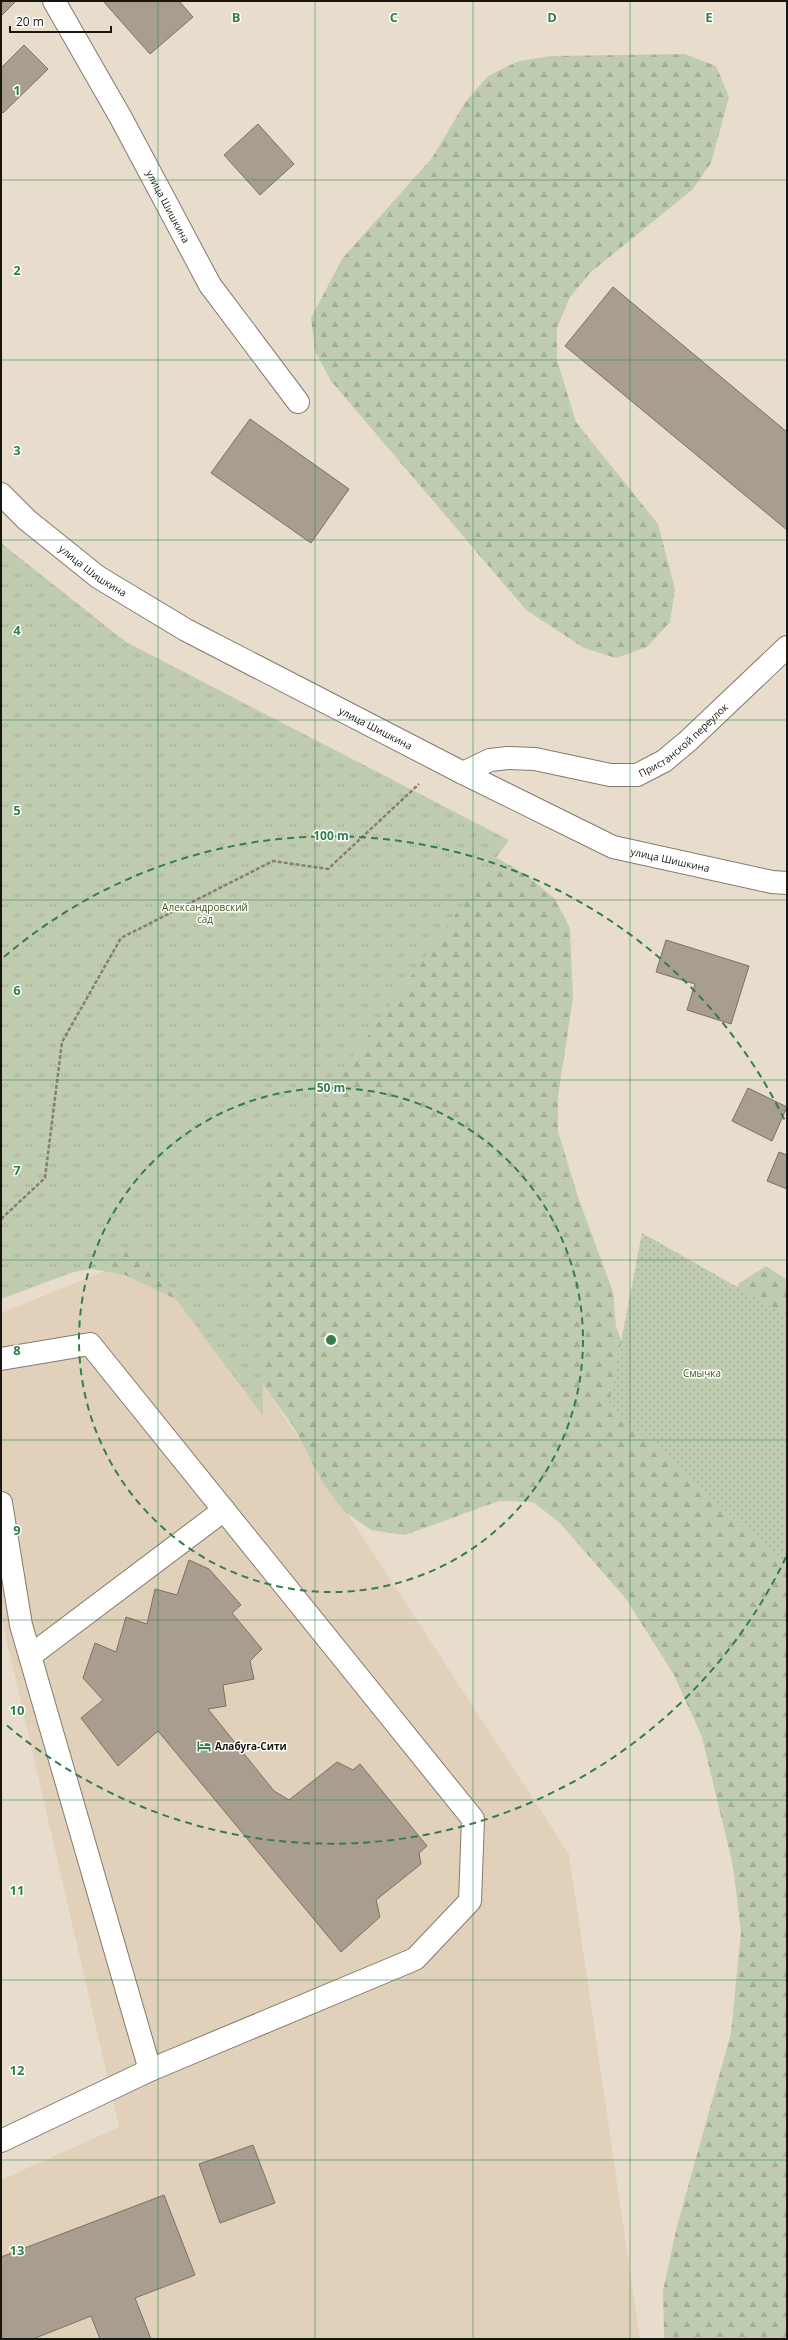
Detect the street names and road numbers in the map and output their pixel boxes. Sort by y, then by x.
street label: улица Шишкина [143,168,193,245]
street label: улица Шишкина [56,541,129,600]
street label: Пристанской переулок [636,699,731,780]
street label: улица Шишкина [337,703,415,753]
street label: улица Шишкина [629,844,711,875]

